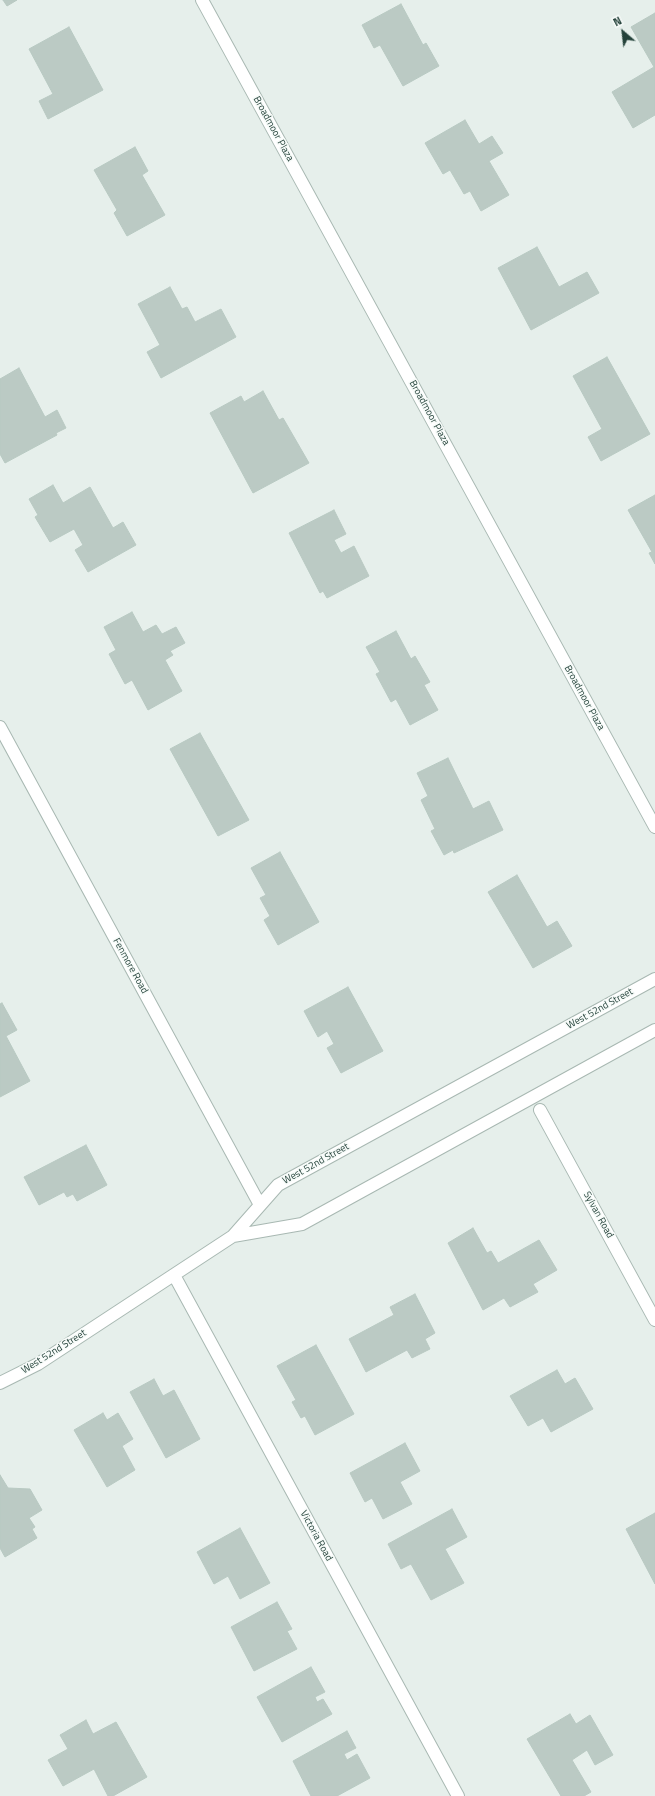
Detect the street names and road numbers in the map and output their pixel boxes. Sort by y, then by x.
street label: Broadmoor Plaza [250,94,296,164]
street label: Broadmoor Plaza [406,378,452,448]
street label: Broadmoor Plaza [561,663,607,733]
street label: Fenmore Road [110,936,150,996]
street label: West 52nd Street [565,986,635,1032]
street label: West 52nd Street [281,1141,351,1187]
street label: Sylvan Road [580,1190,616,1240]
street label: West 52nd Street [19,1327,89,1377]
street label: Victoria Road [297,1509,335,1563]

